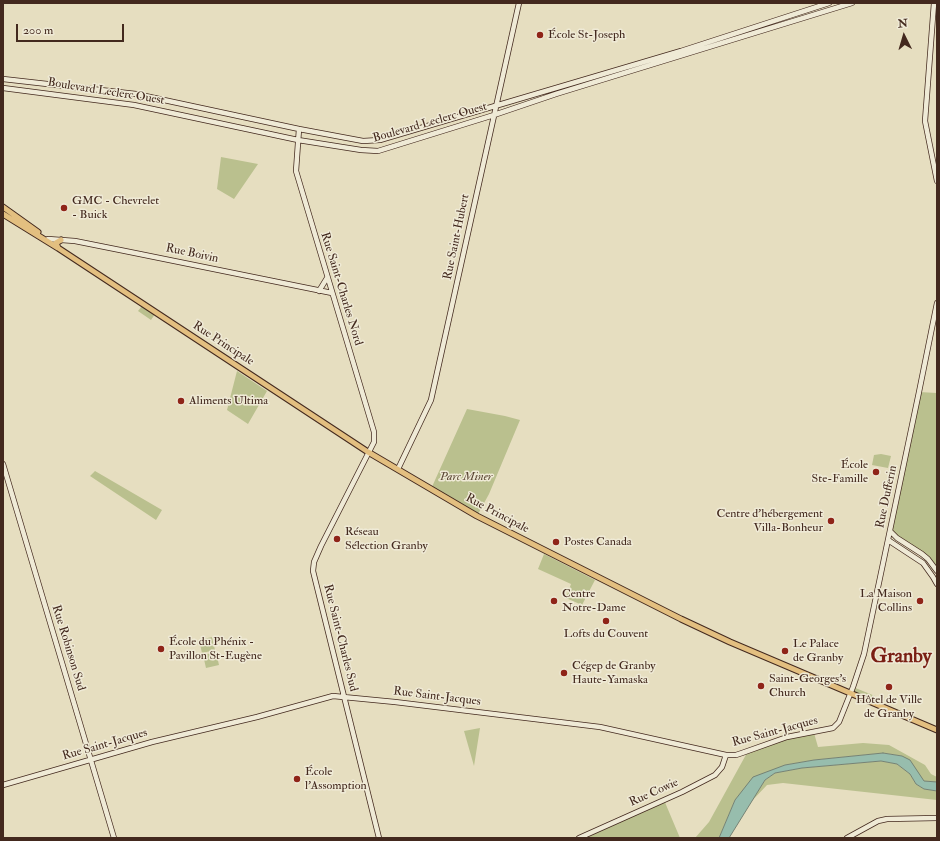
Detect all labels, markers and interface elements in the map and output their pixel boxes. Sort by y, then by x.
scale bar [18,16,126,42]
north arrow [884,16,924,56]
text: N [897,17,908,30]
text: 200 m [23,23,53,38]
place label: École St-Joseph [548,28,625,42]
marker: École St-Joseph [535,30,545,40]
street label: Boulevard Leclerc Ouest [47,76,165,108]
street label: Boulevard Leclerc Ouest [371,100,489,146]
street label: Rue Saint-Hubert [441,193,473,281]
place label: GMC - Chevrelet - Buick [72,194,159,222]
marker: GMC - Chevrelet - Buick [59,203,69,213]
street label: Rue Saint-Charles Nord [317,231,365,347]
street label: Rue Boivin [164,241,220,267]
street label: Rue Principale [190,319,256,369]
place label: Aliments Ultima [189,394,268,408]
marker: Aliments Ultima [176,396,186,406]
place label: École Ste-Famille [812,458,868,486]
street label: Rue Dufferin [873,464,901,530]
marker: École Ste-Famille [871,467,881,477]
park label: Parc Miner [440,470,492,484]
street label: Rue Principale [463,491,531,537]
place label: Centre d'hébergement Villa-Bonheur [716,507,823,535]
marker: Centre d'hébergement Villa-Bonheur [826,516,836,526]
place label: Réseau Sélection Granby [345,525,428,553]
marker: Réseau Sélection Granby [332,534,342,544]
place label: Postes Canada [564,535,632,549]
marker: Postes Canada [551,537,561,547]
street label: Rue Saint-Charles Sud [320,583,360,693]
place label: Centre Notre-Dame [562,587,626,615]
place label: La Maison Collins [860,587,912,615]
marker: Centre Notre-Dame [549,596,559,606]
marker: La Maison Collins [915,596,925,606]
street label: Rue Robinson Sud [48,603,88,693]
marker: Lofts du Couvent [601,616,611,626]
place label: Lofts du Couvent [564,627,648,641]
place label: École du Phénix - Pavillon St-Eugène [169,635,262,663]
place label: Le Palace de Granby [793,637,843,665]
marker: École du Phénix - Pavillon St-Eugène [156,644,166,654]
marker: Le Palace de Granby [780,646,790,656]
district label: Granby [870,646,932,670]
place label: Cégep de Granby Haute-Yamaska [572,659,655,687]
marker: Cégep de Granby Haute-Yamaska [559,668,569,678]
place label: Saint-Georges's Church [769,672,846,700]
marker: Saint-Georges's Church [756,681,766,691]
marker: Hôtel de Ville de Granby [884,682,894,692]
street label: Rue Saint-Jacques [392,684,482,710]
place label: Hôtel de Ville de Granby [856,693,922,721]
street label: Rue Saint-Jacques [731,714,819,750]
street label: Rue Saint-Jacques [61,726,149,764]
place label: École l'Assomption [305,765,367,793]
marker: École l'Assomption [292,774,302,784]
street label: Rue Cowie [627,776,681,810]

